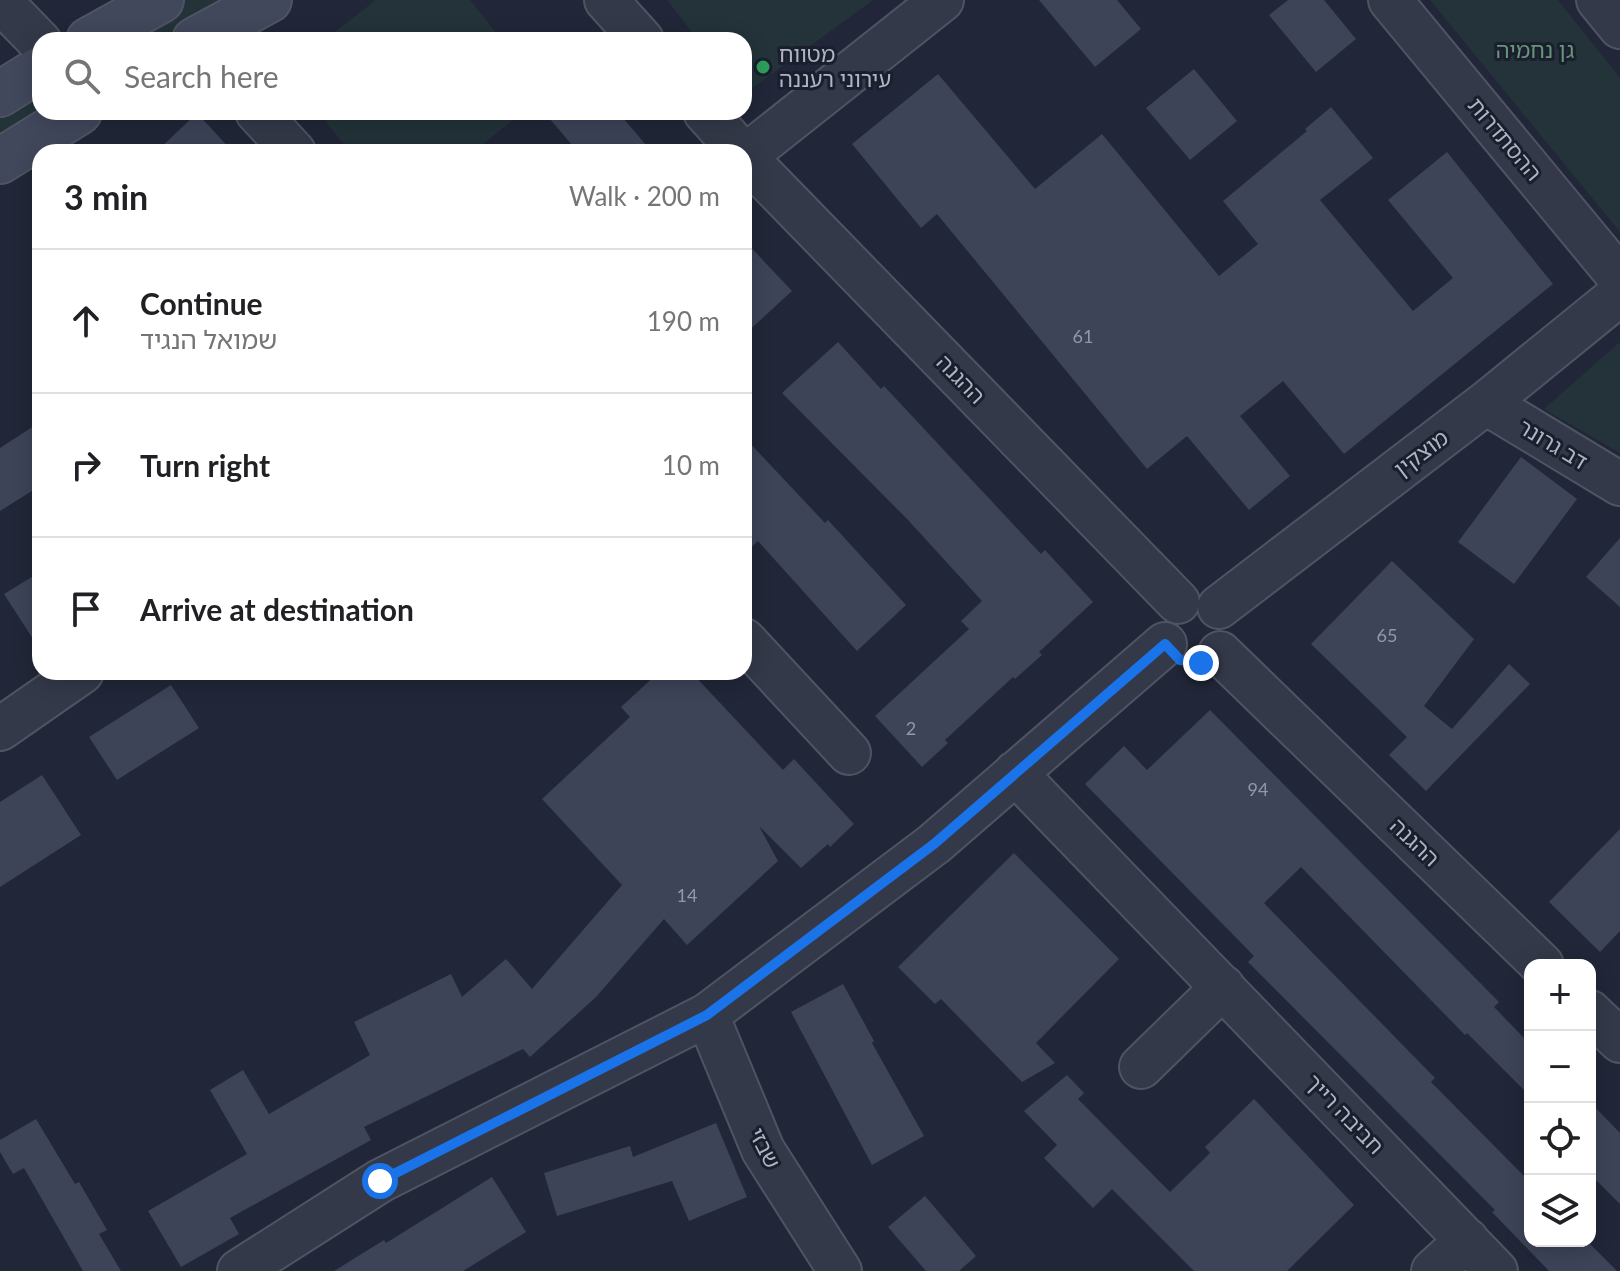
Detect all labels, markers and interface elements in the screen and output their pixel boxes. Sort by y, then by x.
search box [32,32,752,120]
park label: גן נחמיה [1496,36,1574,63]
place label: מטווח עירוני רעננה [779,40,891,92]
icon: search [60,54,104,98]
text: Search here [124,58,279,94]
marker: מטווח עירוני רעננה [754,58,772,76]
street label: ההסתדרות [1463,92,1548,186]
text: 3 min [64,176,148,217]
text: Walk · 200 m [569,180,720,212]
text: Continue [140,285,263,321]
icon: ahead [64,299,108,343]
text: 190 m [647,305,720,337]
text: שמואל הנגיד [140,323,277,355]
house number: 61 [1073,325,1093,347]
street label: ההגנה [932,348,991,409]
street label: דב גרונר [1514,413,1593,475]
street label: מוצקין [1388,423,1453,482]
icon: right [64,443,108,487]
text: Turn right [140,447,270,483]
text: 10 m [662,449,720,481]
icon: arrive [64,587,108,631]
text: Arrive at destination [140,591,414,627]
house number: 65 [1377,624,1397,646]
route end [1183,645,1219,681]
house number: 2 [906,717,916,739]
house number: 94 [1248,778,1268,800]
street label: ההגנה [1385,812,1446,871]
house number: 14 [677,884,697,906]
map controls [1524,959,1596,1247]
button: + [1524,959,1596,1031]
button: − [1524,1031,1596,1103]
street label: חביבה רייך [1301,1068,1390,1159]
button: locate [1524,1103,1596,1175]
street label: שבזי [744,1123,787,1173]
route start [362,1163,398,1199]
button: layers [1524,1175,1596,1247]

